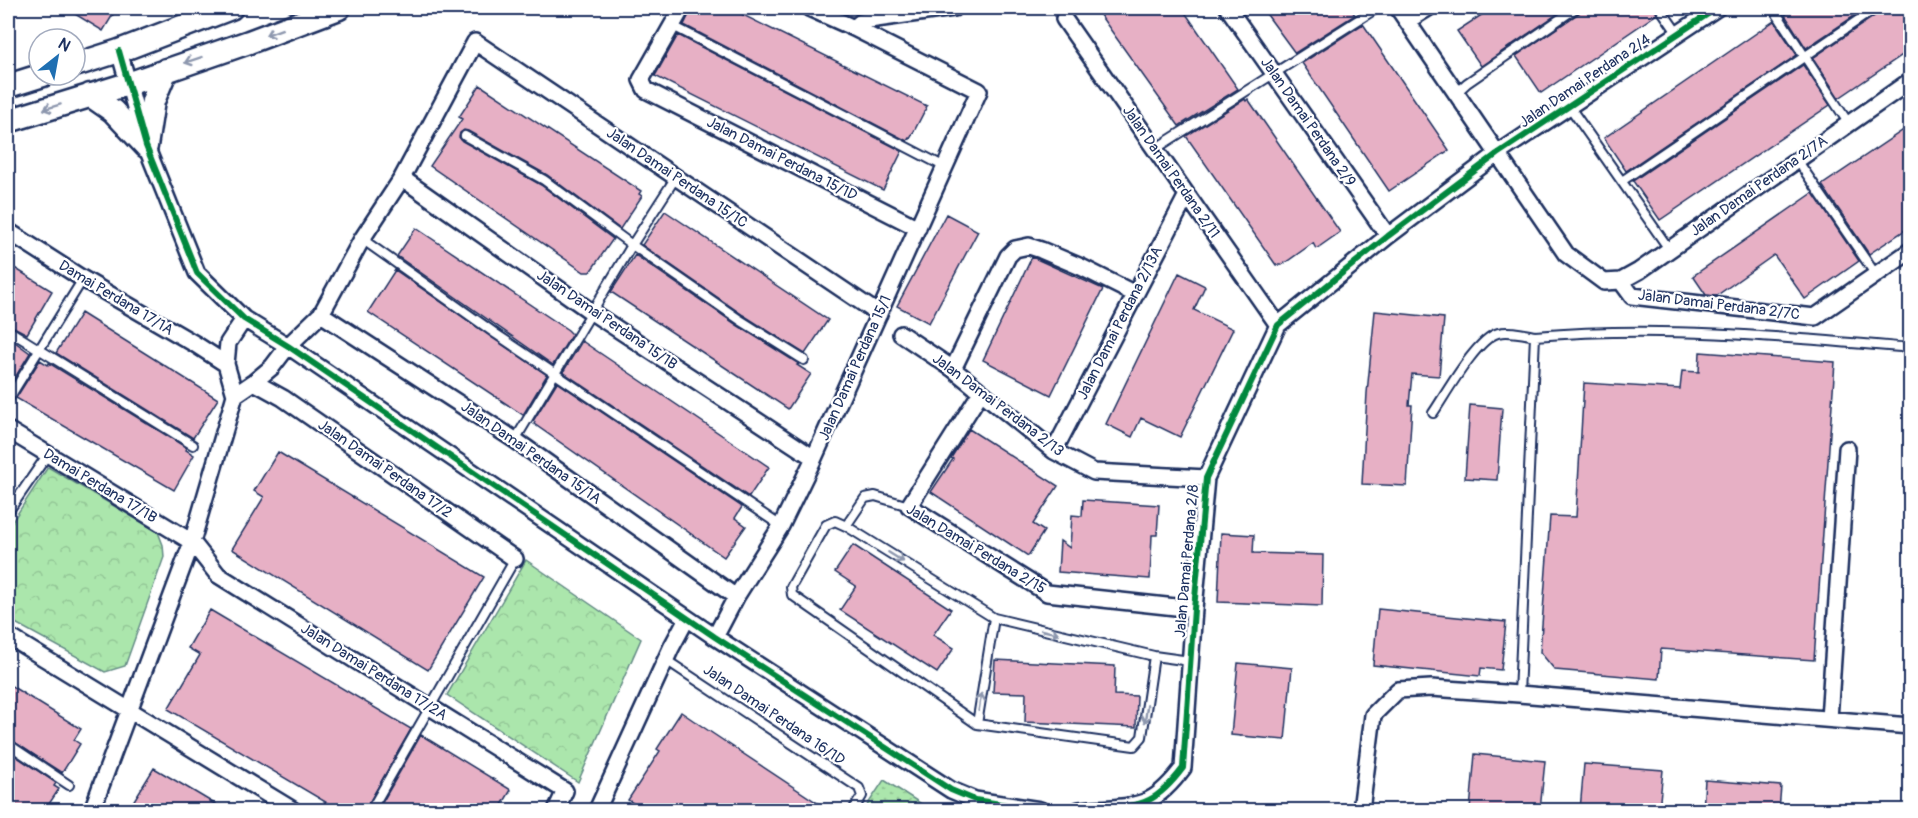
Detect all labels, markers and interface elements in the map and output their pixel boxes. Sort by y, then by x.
north arrow [27,27,87,87]
one-way arrow [265,27,284,38]
street label: Jalan Damai Perdana 2/4 [1516,30,1655,132]
text: N [54,34,74,56]
street label: Jalan Damai Perdana 2/9 [1256,54,1360,190]
one-way arrow [184,56,203,67]
one-way arrow [43,102,62,113]
street label: Jalan Damai Perdana 2/11 [1118,102,1224,242]
street label: Jalan Damai Perdana 15/1D [703,113,861,205]
street label: Jalan Damai Perdana 15/1C [603,124,751,232]
street label: Jalan Damai Perdana 2/7A [1687,131,1832,241]
street label: Jalan Damai Perdana 2/13A [1073,243,1167,403]
street label: Damai Perdana 17/1A [55,256,177,340]
street label: Jalan Damai Perdana 15/1B [533,266,681,374]
street label: Jalan Damai Perdana 2/7C [1637,286,1801,324]
street label: Jalan Damai Perdana 15/1 [814,292,896,444]
street label: Jalan Damai Perdana 2/13 [928,349,1068,461]
street label: Jalan Damai Perdana 15/1A [457,397,605,509]
street label: Jalan Damai Perdana 17/2 [314,415,456,523]
street label: Damai Perdana 17/1B [40,445,160,527]
street label: Jalan Damai Perdana 2/8 [1171,483,1203,638]
street label: Jalan Damai Perdana 2/15 [903,500,1049,598]
one-way arrow [887,552,904,564]
street label: Jalan Damai Perdana 17/2A [297,619,451,725]
one-way arrow [1041,626,1060,638]
street label: Jalan Damai Perdana 16/1D [699,660,849,770]
one-way arrow [975,693,986,713]
one-way arrow [1140,704,1151,723]

